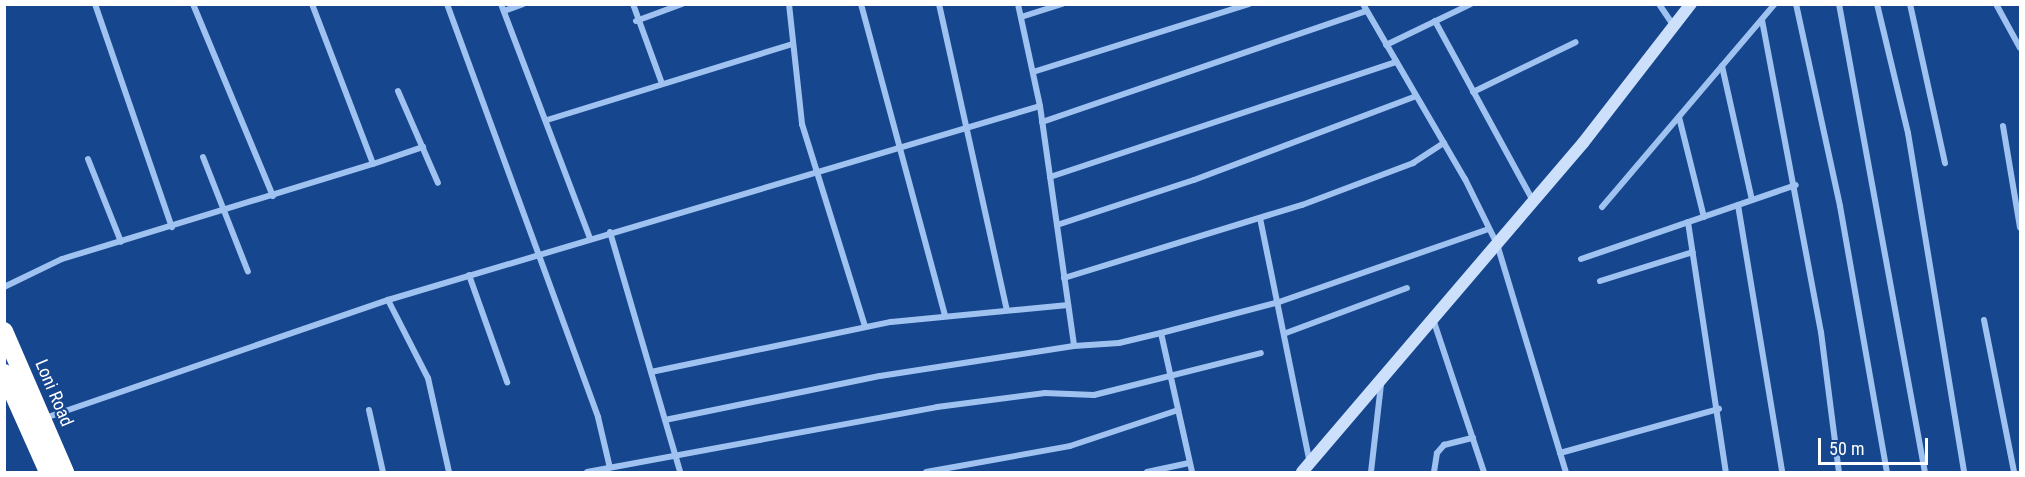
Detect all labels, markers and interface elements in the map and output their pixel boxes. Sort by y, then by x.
street label: Loni Road [30,356,78,430]
scale bar [1821,426,1930,464]
text: 50 m [1829,438,1864,459]

